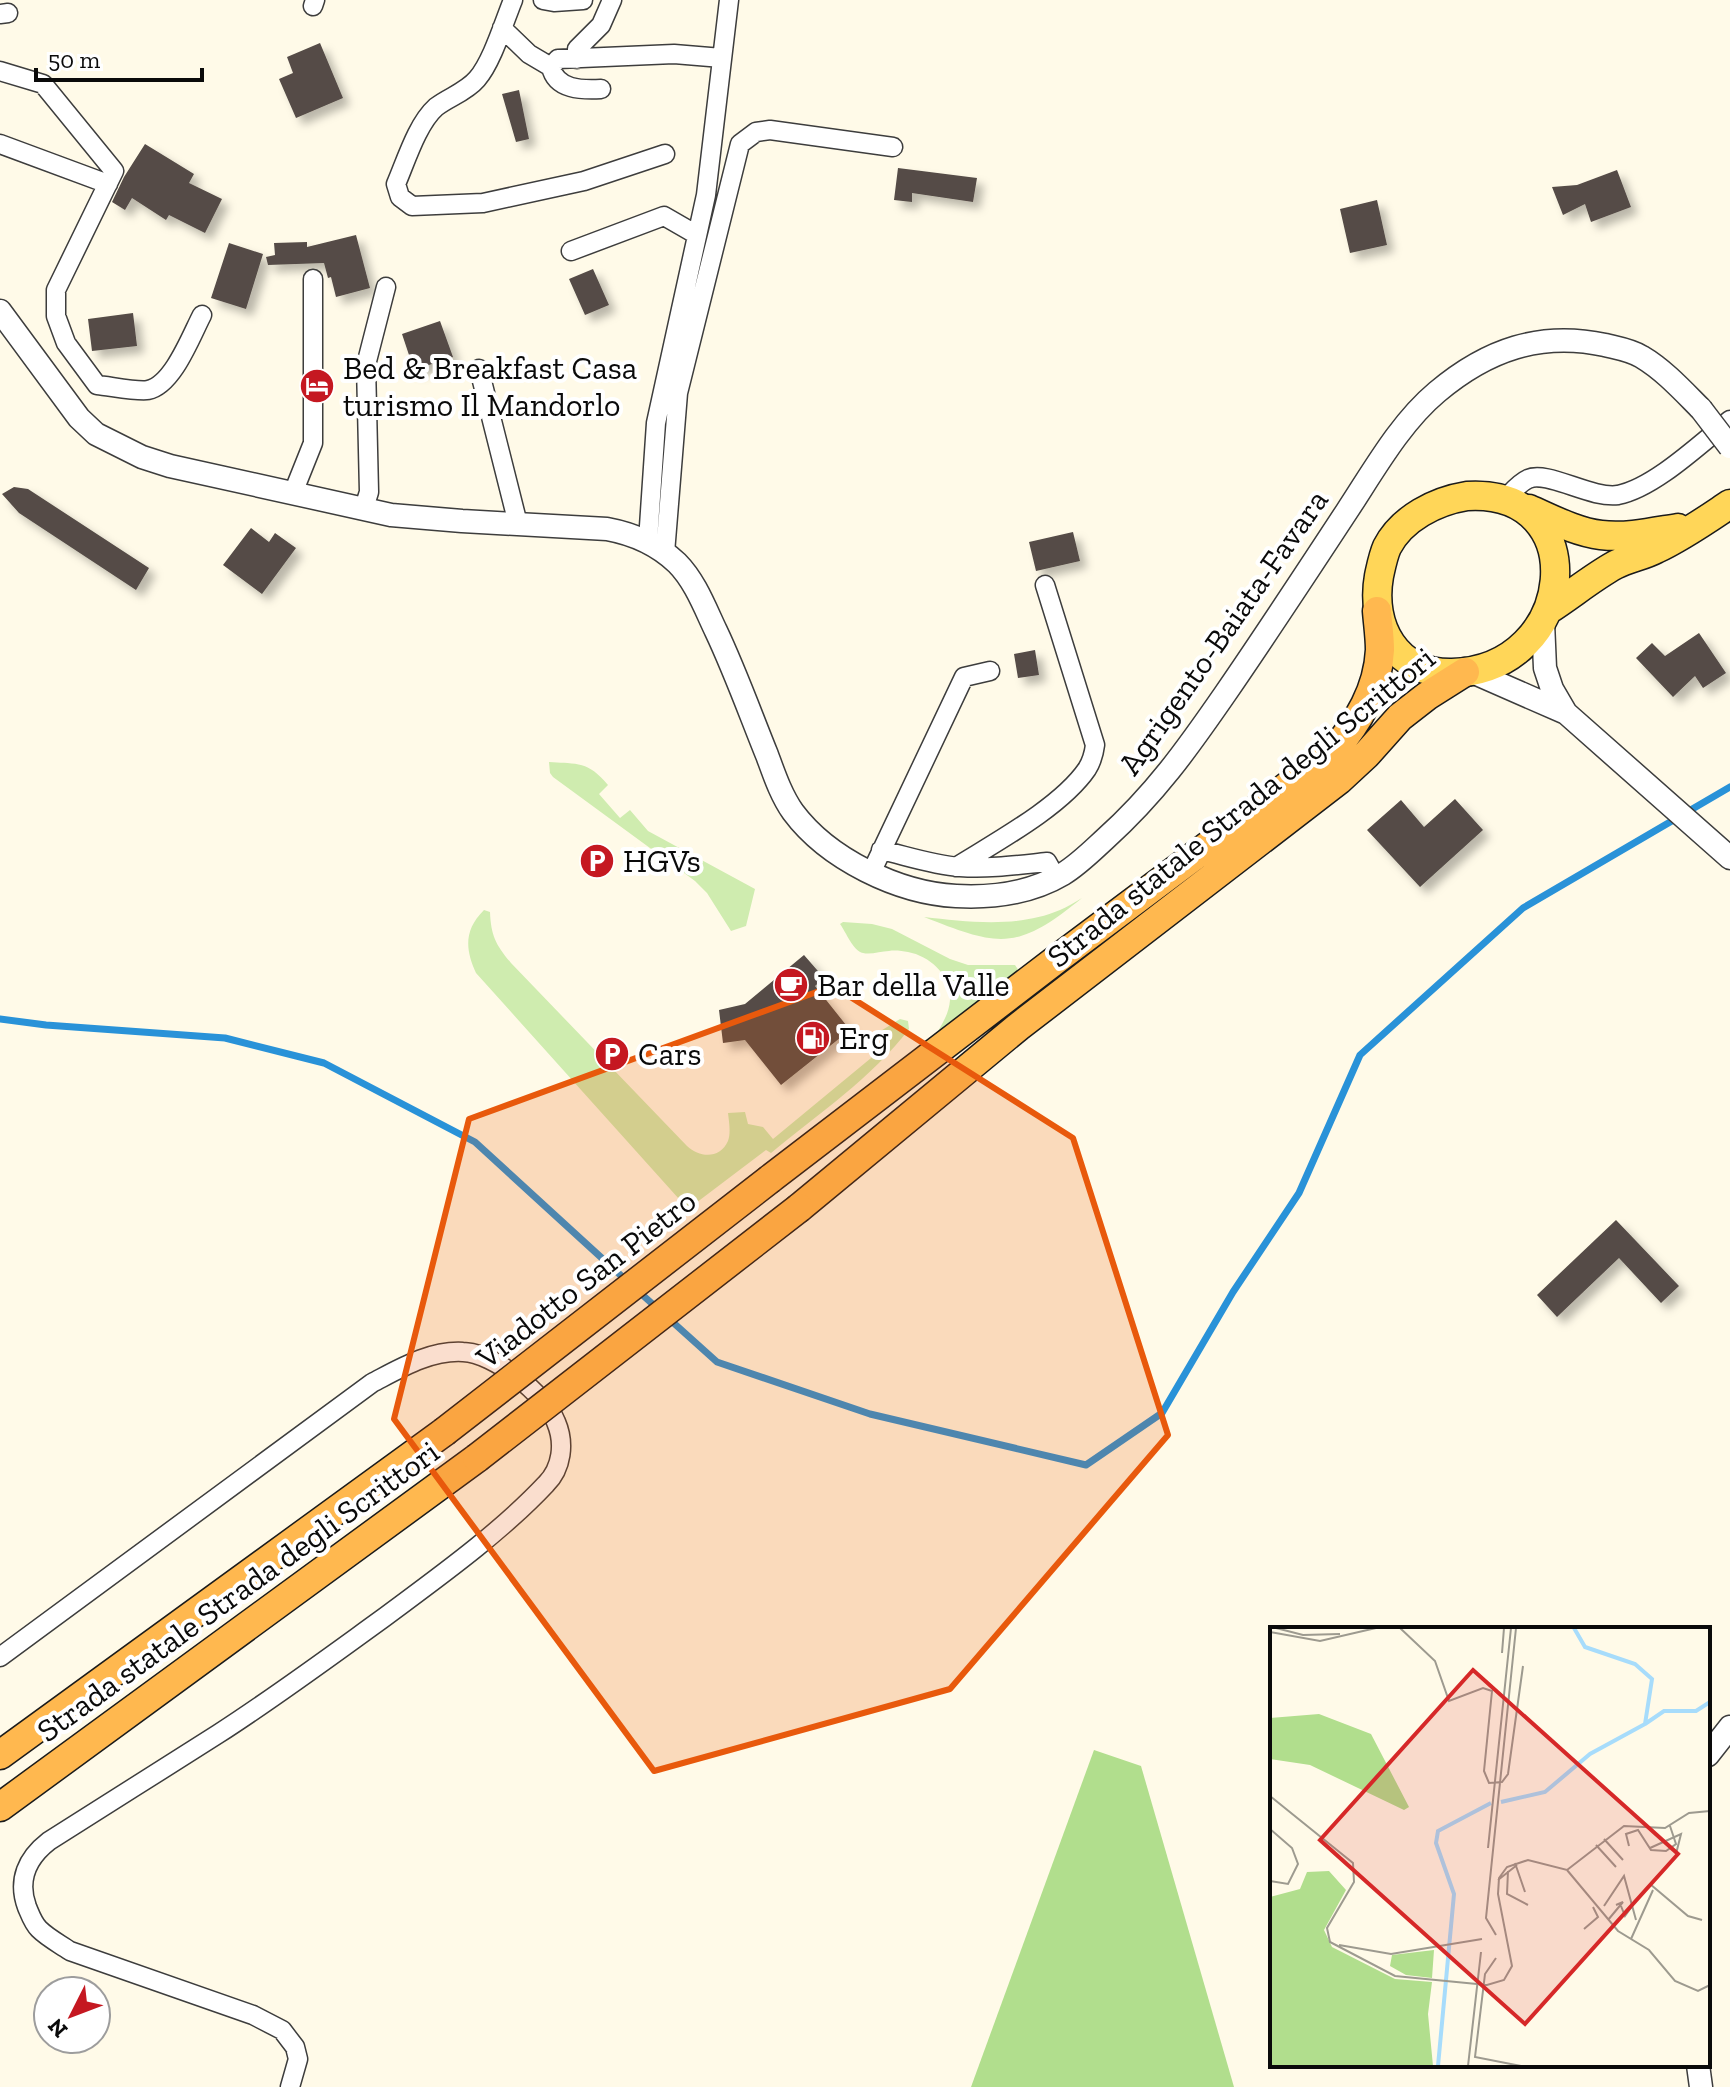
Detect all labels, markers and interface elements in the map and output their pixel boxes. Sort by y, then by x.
scale bar [36,32,202,82]
text: 50 m [48,45,101,74]
place label: Bed & Breakfast Casa turismo Il Mandorlo [343,349,637,424]
hotel icon: Bed & Breakfast Casa turismo Il Mandorlo [298,367,336,405]
street label: Agrigento-Baiata-Favara [1110,482,1336,782]
street label: Strada statale Strada degli Scrittori [1040,639,1442,975]
parking icon: HGVs [578,842,616,880]
place label: HGVs [623,842,701,880]
cafe icon: Bar della Valle [772,966,810,1004]
place label: Bar della Valle [817,966,1009,1004]
fuel station icon: Erg [794,1019,832,1057]
place label: Erg [839,1019,889,1057]
parking icon: Cars [593,1035,631,1073]
place label: Cars [638,1035,702,1073]
street label: Viadotto San Pietro [468,1181,703,1377]
street label: Strada statale Strada degli Scrittori [30,1432,446,1750]
inset map [1270,1627,1710,2067]
north arrow [32,1975,112,2055]
text: N [42,2013,73,2043]

